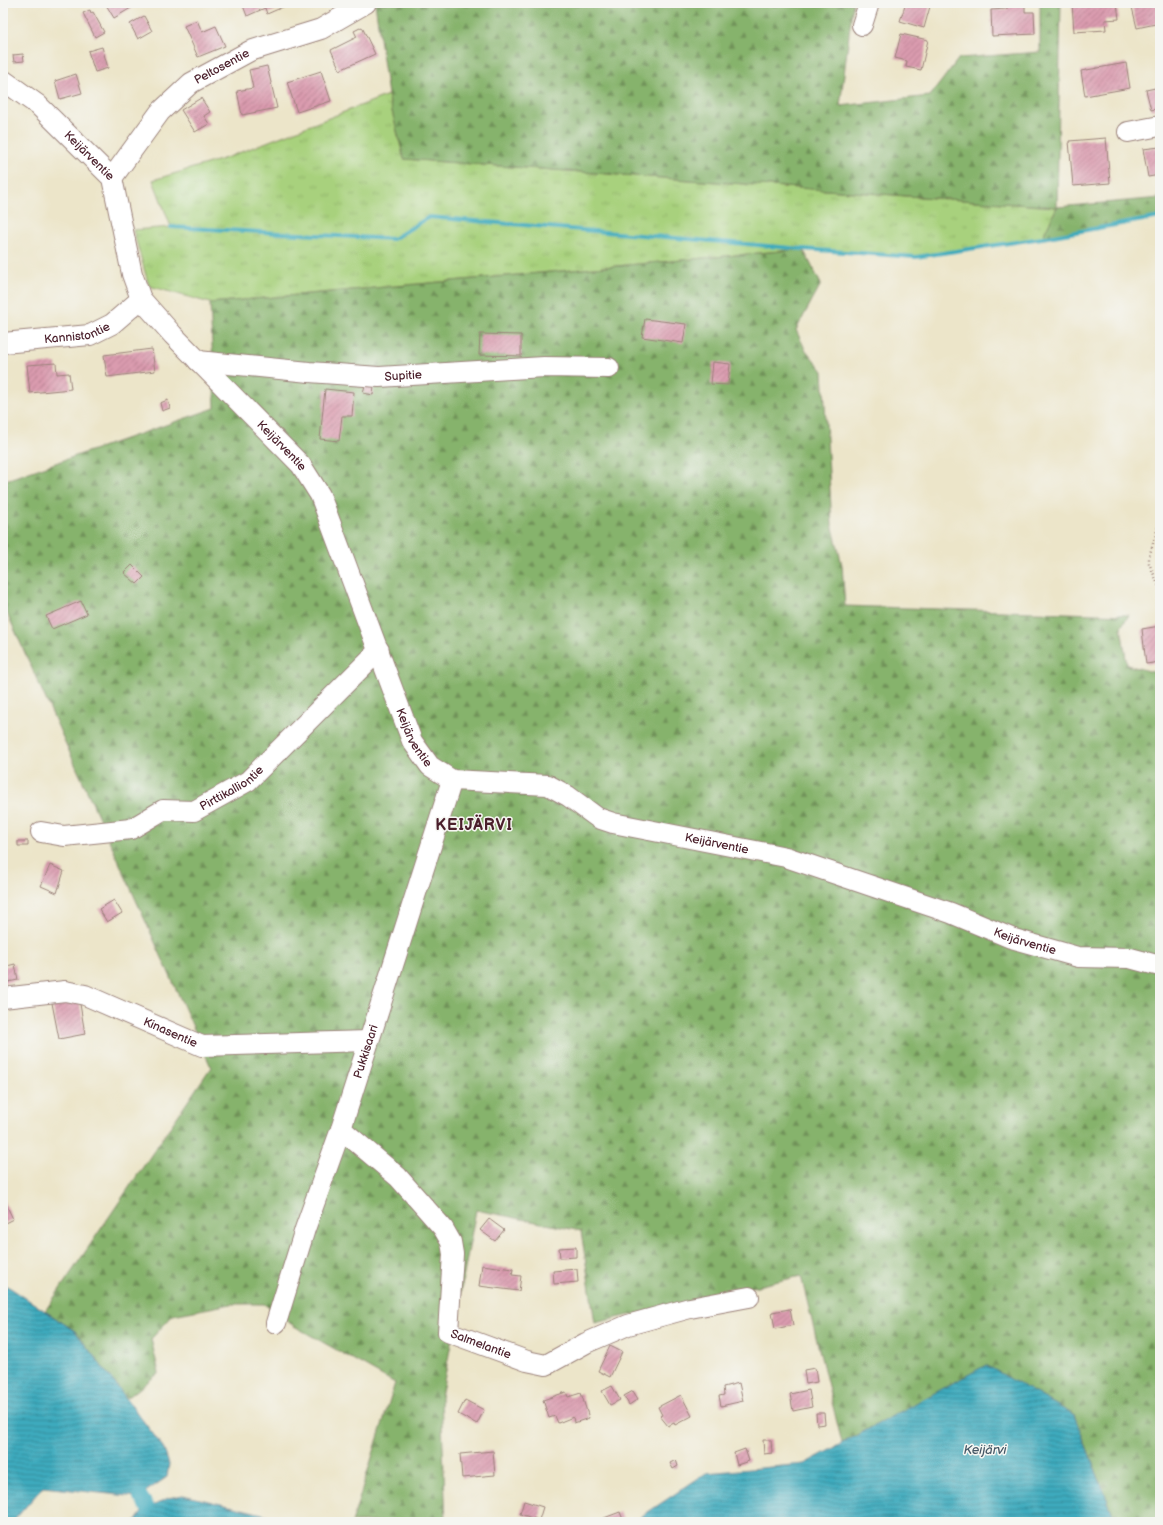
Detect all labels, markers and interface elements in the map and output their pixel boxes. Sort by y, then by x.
street label: Peltosentie [192,46,252,88]
street label: Keijärventie [61,128,117,184]
street label: Kannistontie [44,319,113,347]
street label: Supitie [384,367,422,385]
street label: Keijärventie [254,418,310,474]
street label: Keijärventie [392,706,435,770]
street label: Pirttikalliontie [197,763,267,814]
district label: KEIJÄRVI [435,814,513,835]
street label: Keijärventie [684,830,750,857]
street label: Keijärventie [991,925,1058,958]
street label: Kinasentie [141,1014,200,1051]
street label: Pukkisaari [351,1023,382,1080]
street label: Salmelantie [448,1327,513,1363]
water label: Keijärvi [964,1442,1008,1458]

